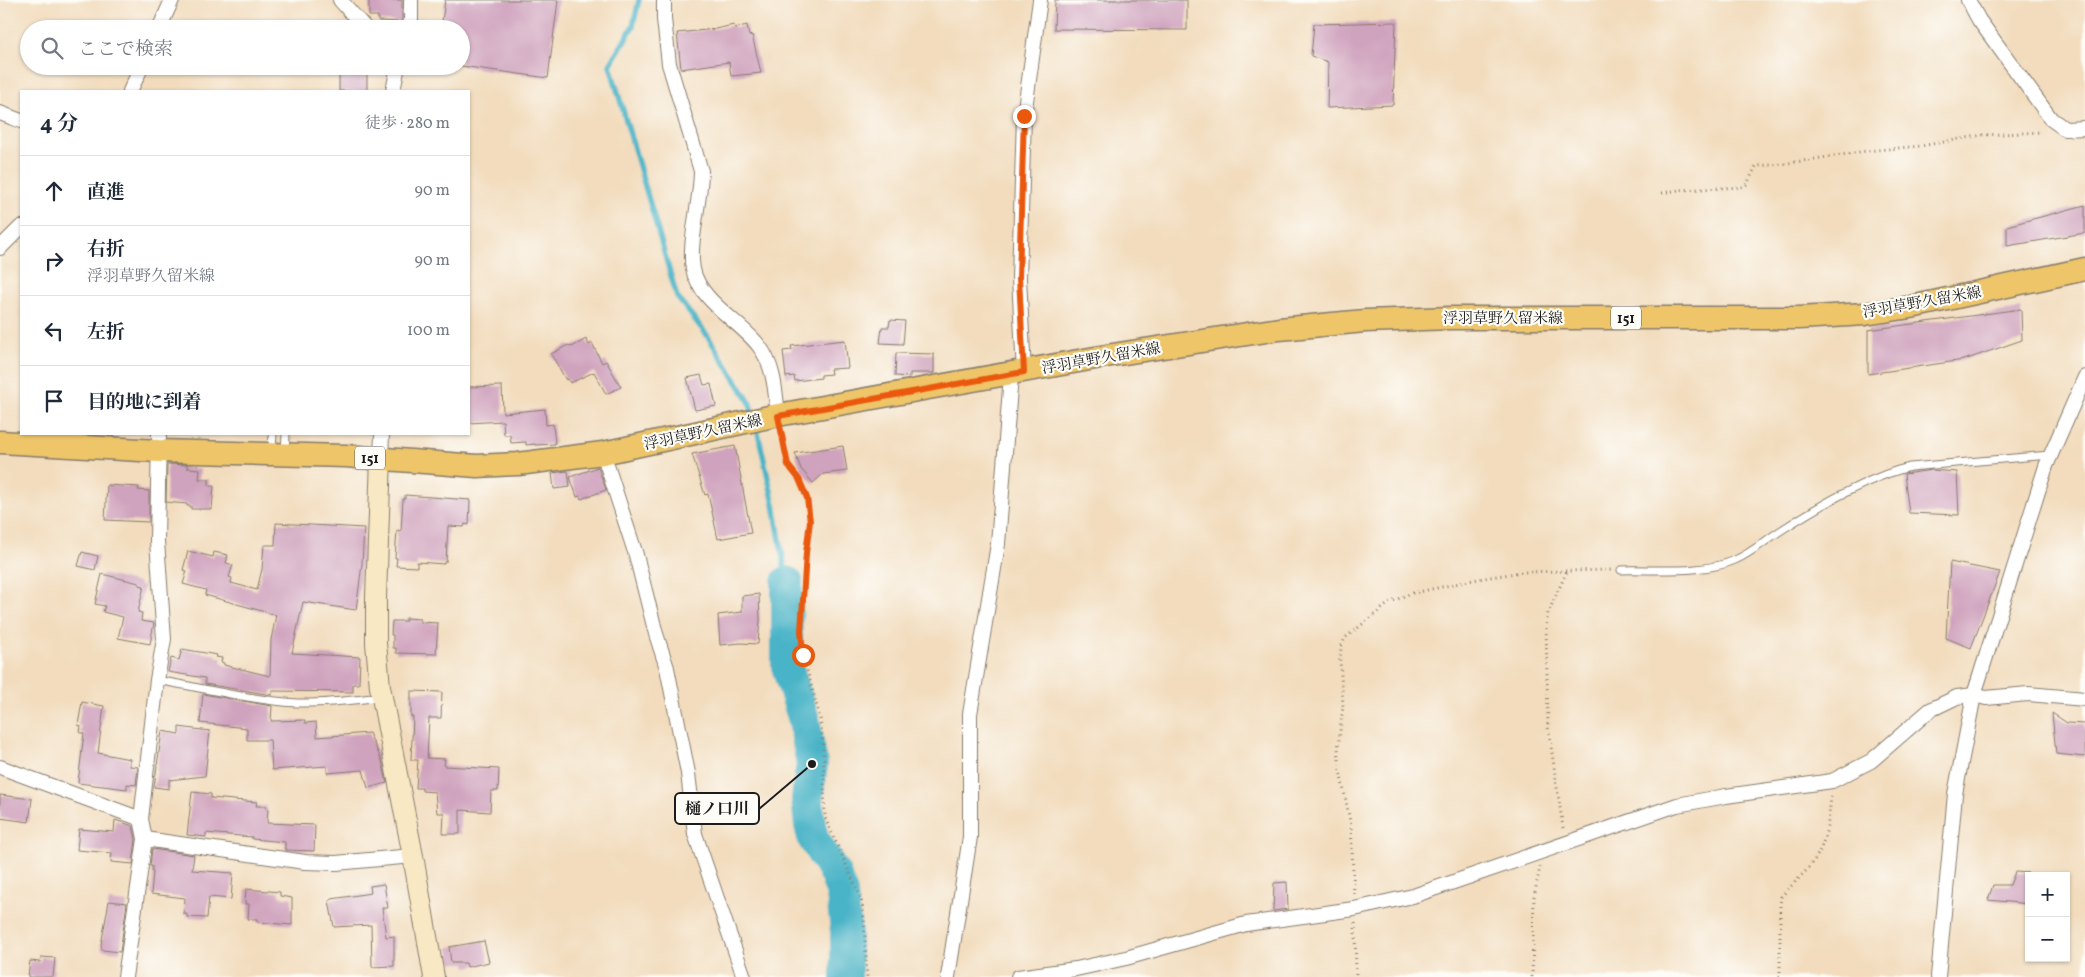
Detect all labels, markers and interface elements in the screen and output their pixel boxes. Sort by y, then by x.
search box [20,20,470,75]
icon: search [38,34,66,62]
text: ここで検索 [78,37,173,63]
route end [1013,105,1036,128]
text: 4 分 [40,110,78,139]
text: 徒歩 · 280 m [365,113,450,135]
icon: ahead [40,177,68,205]
text: 直進 [87,180,125,206]
text: 90 m [414,180,450,202]
text: 右折 [87,237,125,263]
icon: right [40,247,68,275]
text: 90 m [414,250,450,272]
text: 浮羽草野久留米線 [87,266,215,288]
street label: 浮羽草野久留米線 [1861,283,1983,324]
road number: 151 [1611,306,1641,330]
street label: 浮羽草野久留米線 [1443,309,1563,330]
icon: left [40,317,68,345]
text: 左折 [87,320,125,346]
text: 100 m [407,320,450,342]
street label: 浮羽草野久留米線 [1040,339,1162,380]
icon: arrive [40,387,68,415]
text: 目的地に到着 [87,390,201,416]
street label: 浮羽草野久留米線 [642,411,764,456]
road number: 151 [355,446,385,469]
route start [792,644,815,667]
callout: 樋ノ口川 [675,793,759,824]
text: 樋ノ口川 [685,799,749,821]
map controls [2025,872,2070,962]
button: + [2025,872,2070,917]
button: − [2025,917,2070,962]

